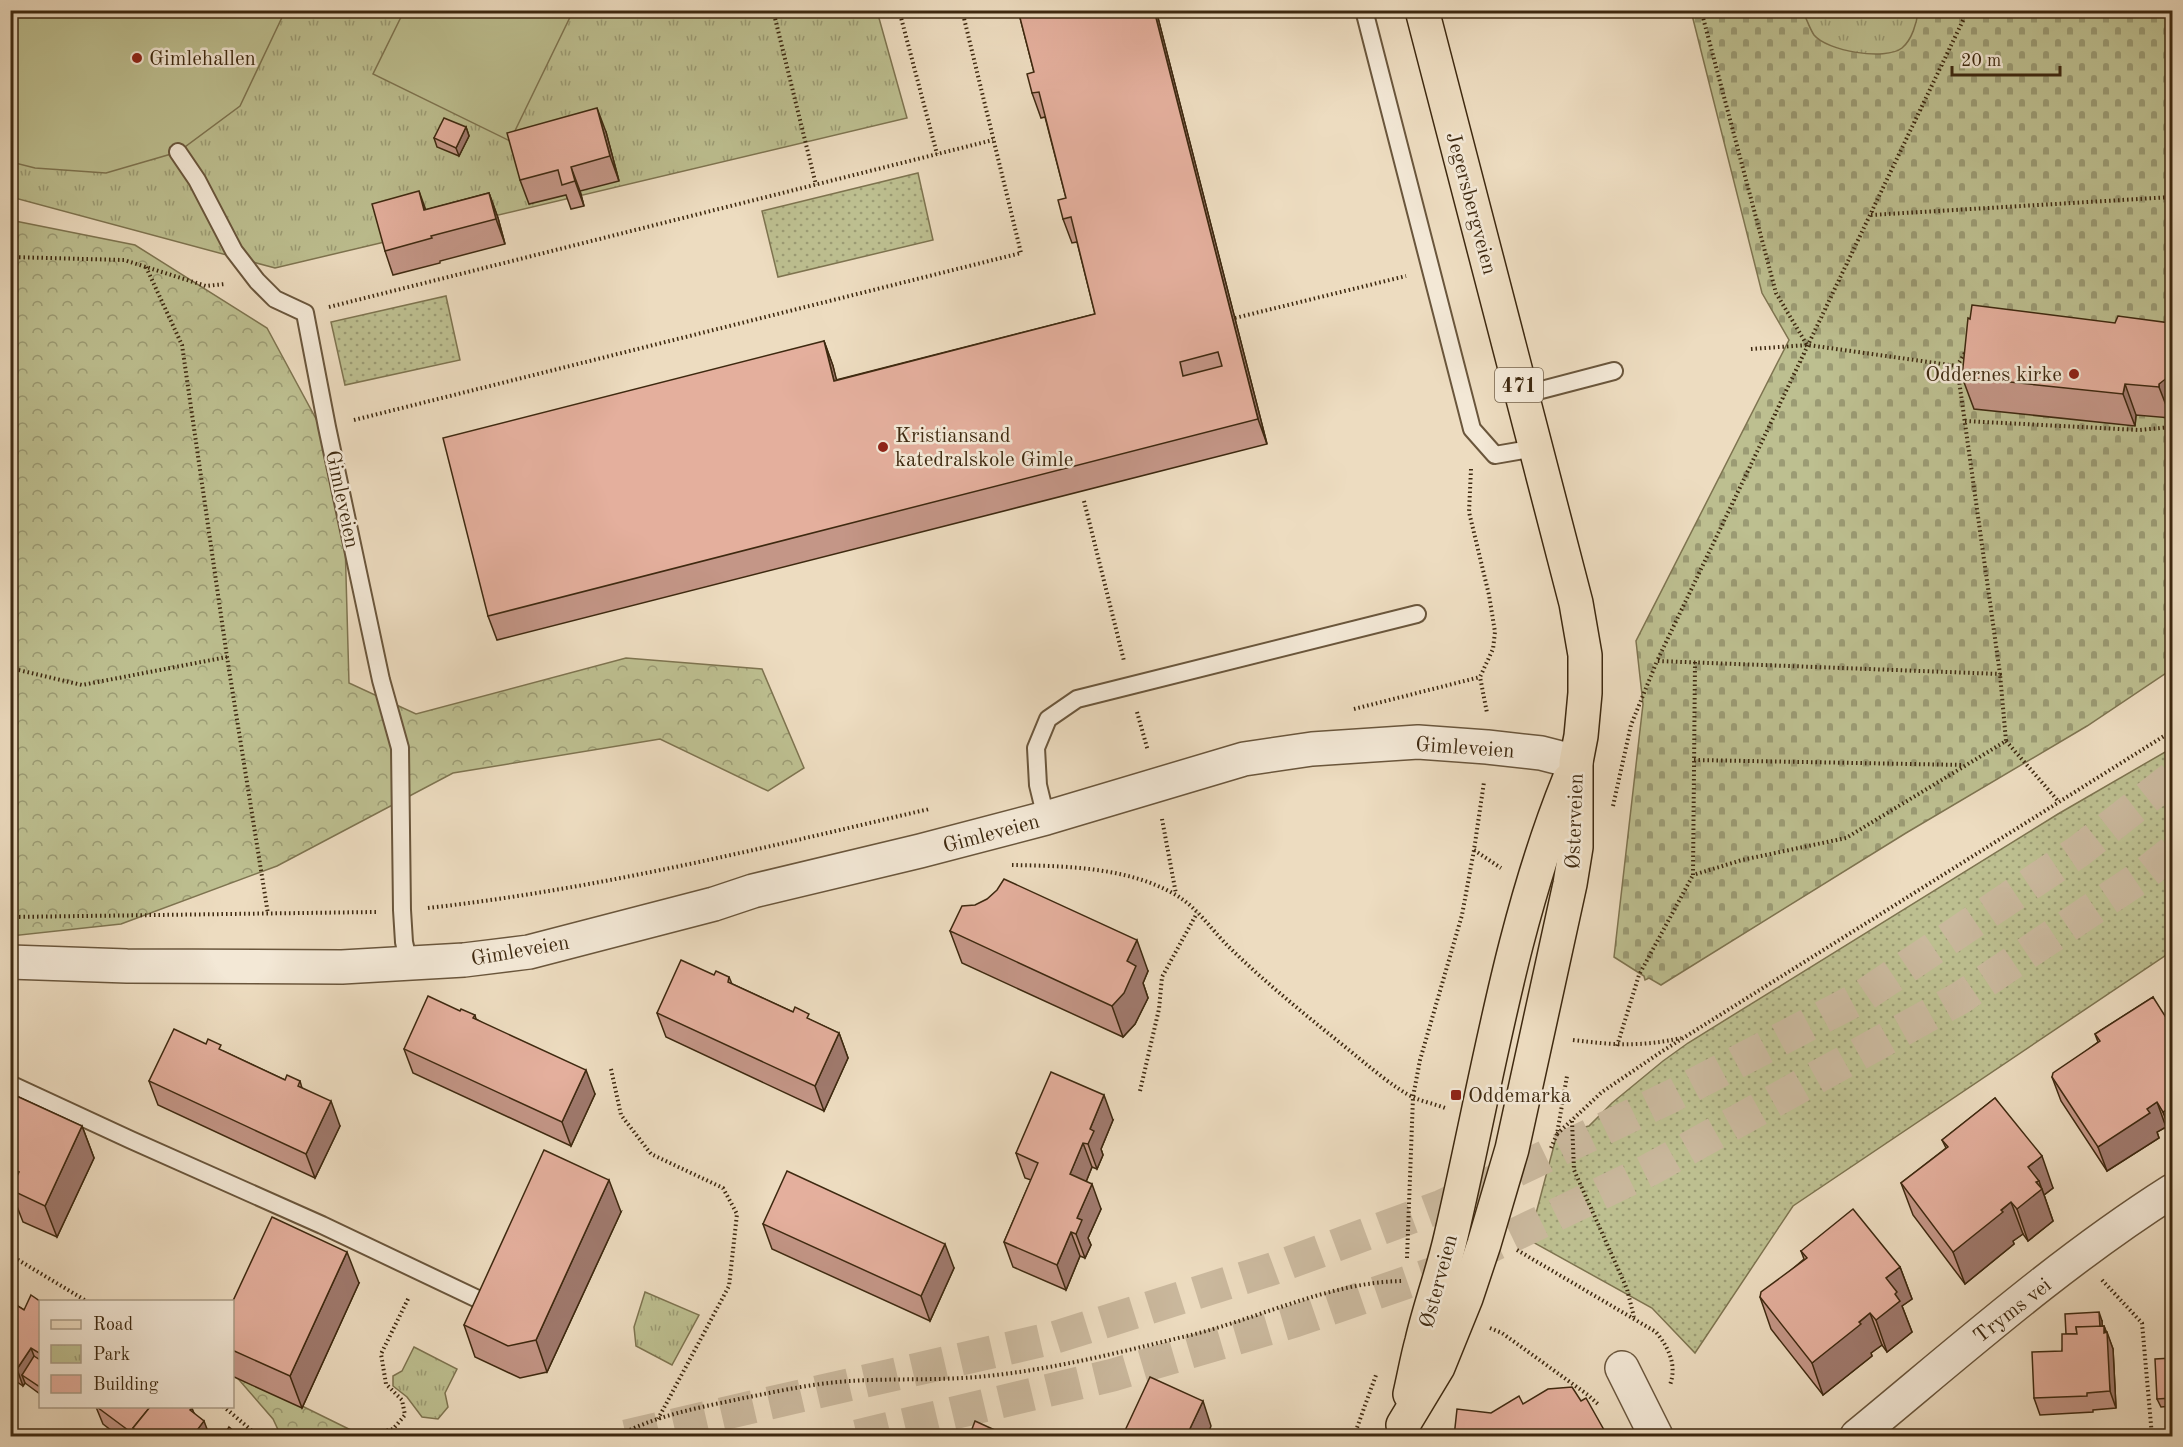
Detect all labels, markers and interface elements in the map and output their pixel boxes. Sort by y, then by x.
scale bar [1952,39,2060,77]
place label: Gimlehallen [149,49,256,70]
marker: Gimlehallen [130,51,144,65]
text: 20 m [1961,52,2001,70]
street label: Jegersbergveien [1441,130,1500,277]
place label: Oddernes kirke [1925,365,2062,386]
marker: Oddernes kirke [2067,367,2081,381]
road number: 471 [1495,368,1543,402]
place label: Kristiansand katedralskole Gimle [895,426,1073,471]
marker: Kristiansand katedralskole Gimle [876,440,890,454]
street label: Gimleveien [321,449,362,550]
street label: Gimleveien [1415,735,1515,762]
street label: Østerveien [1563,773,1588,869]
street label: Gimleveien [941,811,1042,857]
street label: Gimleveien [470,933,571,970]
place label: Oddemarka [1468,1086,1571,1107]
marker: Oddemarka [1449,1088,1463,1102]
street label: Østerveien [1417,1232,1462,1330]
street label: Tryms vei [1970,1275,2056,1348]
legend [39,1300,234,1408]
text: Road [93,1316,133,1334]
text: Park [93,1346,130,1364]
text: Building [93,1376,159,1394]

